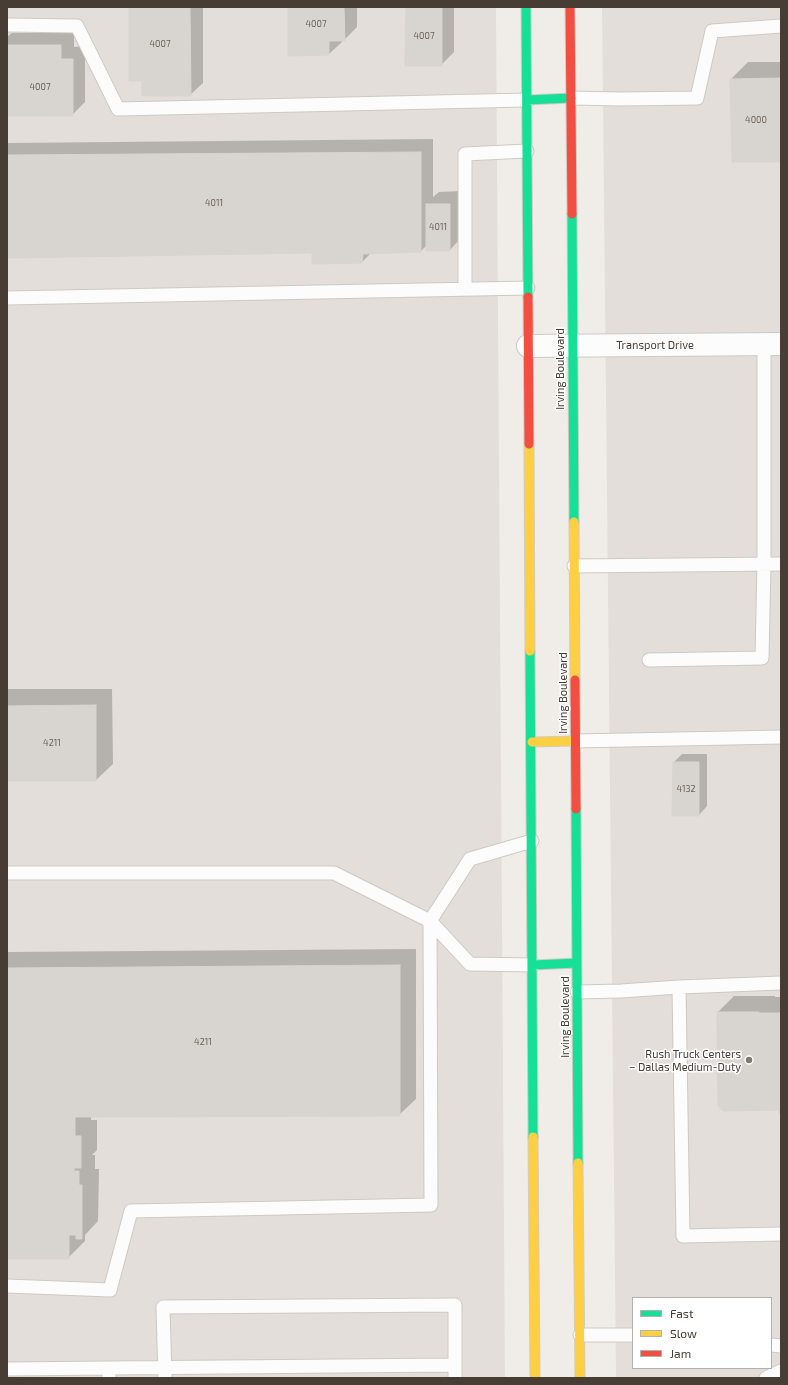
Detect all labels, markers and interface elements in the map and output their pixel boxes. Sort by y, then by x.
house number: 4007 [306,19,326,29]
house number: 4007 [414,31,434,41]
house number: 4007 [150,39,170,49]
house number: 4007 [30,82,50,92]
house number: 4000 [745,115,767,125]
house number: 4011 [205,198,223,208]
house number: 4011 [429,222,447,232]
street label: Irving Boulevard [553,328,567,410]
street label: Transport Drive [616,338,694,352]
street label: Irving Boulevard [556,652,570,734]
house number: 4211 [43,738,61,748]
house number: 4132 [676,784,696,794]
street label: Irving Boulevard [558,976,572,1058]
house number: 4211 [194,1037,212,1047]
place label: Rush Truck Centers – Dallas Medium-Duty [629,1047,741,1073]
marker: Rush Truck Centers – Dallas Medium-Duty [744,1055,754,1065]
legend [632,1297,772,1369]
text: Fast [670,1306,693,1320]
text: Slow [670,1326,697,1340]
text: Jam [670,1346,691,1360]

